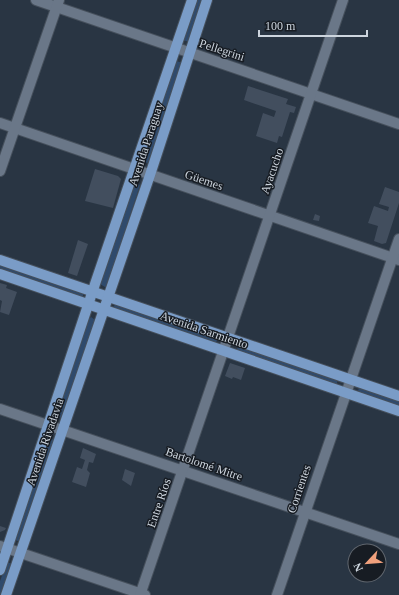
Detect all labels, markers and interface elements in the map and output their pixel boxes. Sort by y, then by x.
scale bar [259,12,367,38]
text: 100 m [265,19,296,33]
street label: Pellegrini [198,36,247,64]
street label: Avenida Paraguay [126,100,166,188]
street label: Ayacucho [258,146,286,196]
street label: Güemes [183,167,225,193]
street label: Avenida Sarmiento [158,308,250,352]
street label: Avenida Rivadavia [23,396,67,487]
street label: Bartolomé Mitre [164,444,244,484]
street label: Corrientes [284,463,314,515]
street label: Entre Ríos [144,476,174,529]
north arrow [347,543,387,583]
text: N [351,561,365,574]

